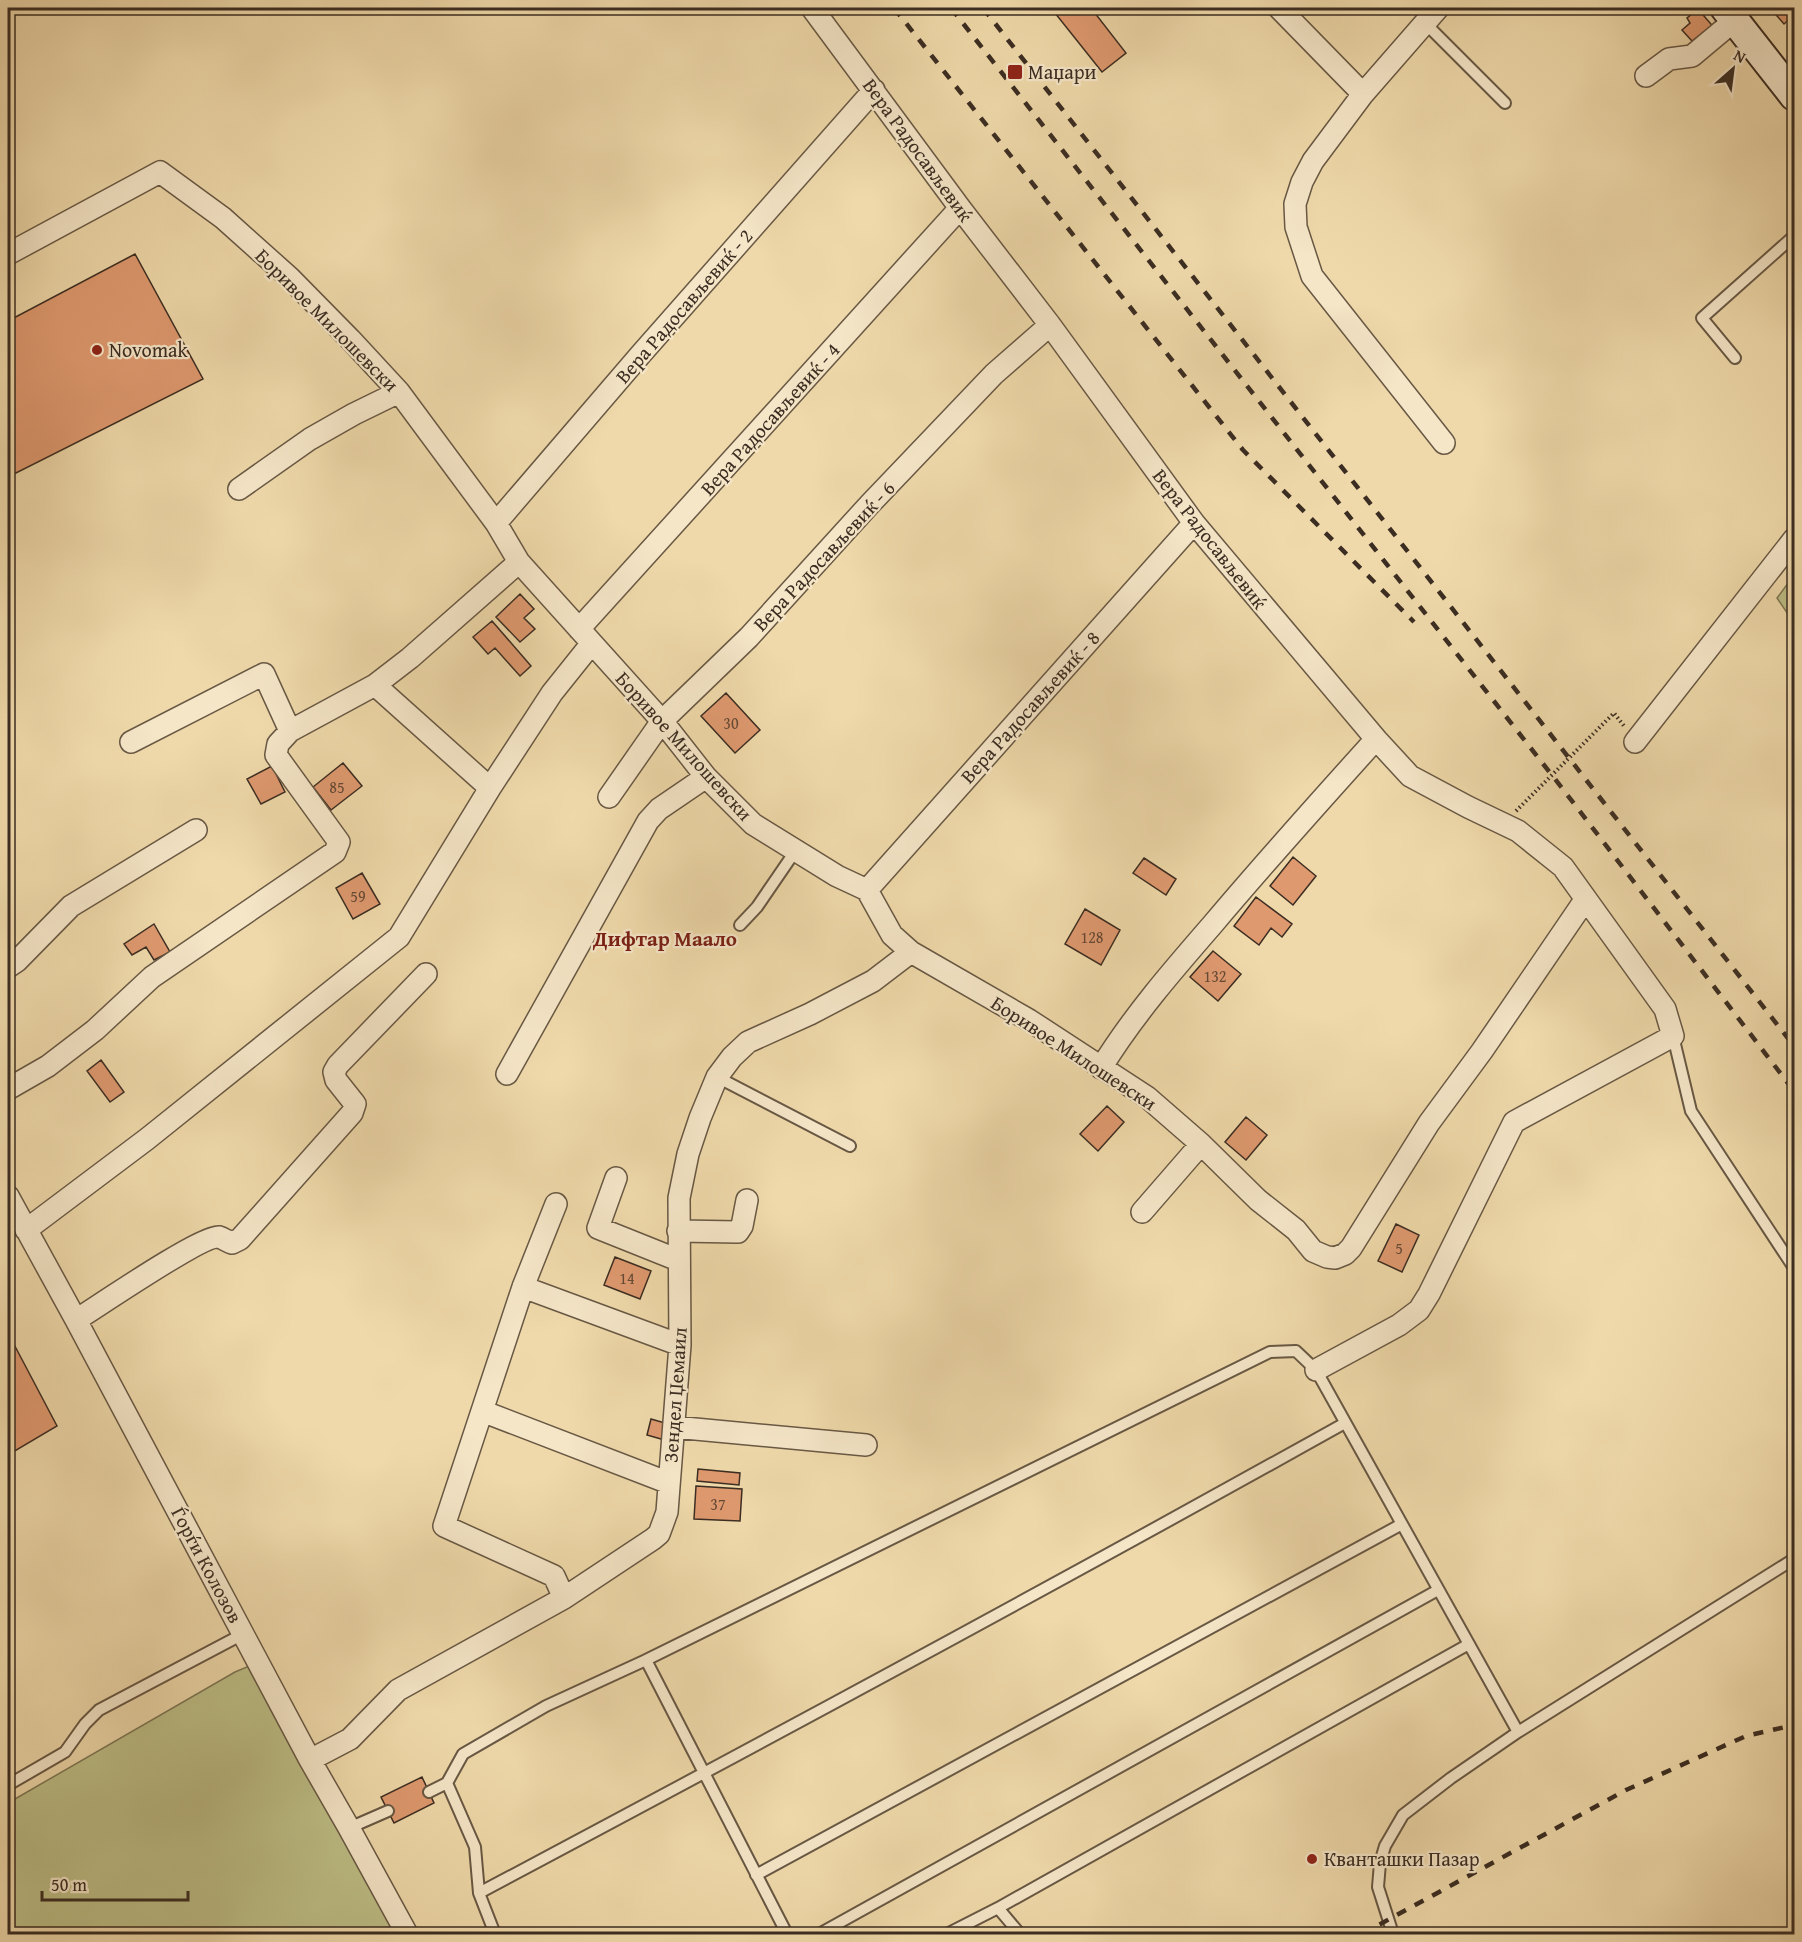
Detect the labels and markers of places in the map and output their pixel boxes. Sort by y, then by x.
place label: Маџари [1028,57,1097,86]
marker: Маџари [1006,63,1024,81]
place label: Novomak [109,335,188,364]
marker: Novomak [90,343,104,357]
place label: Кванташки Пазар [1324,1844,1480,1873]
marker: Кванташки Пазар [1305,1852,1319,1866]

